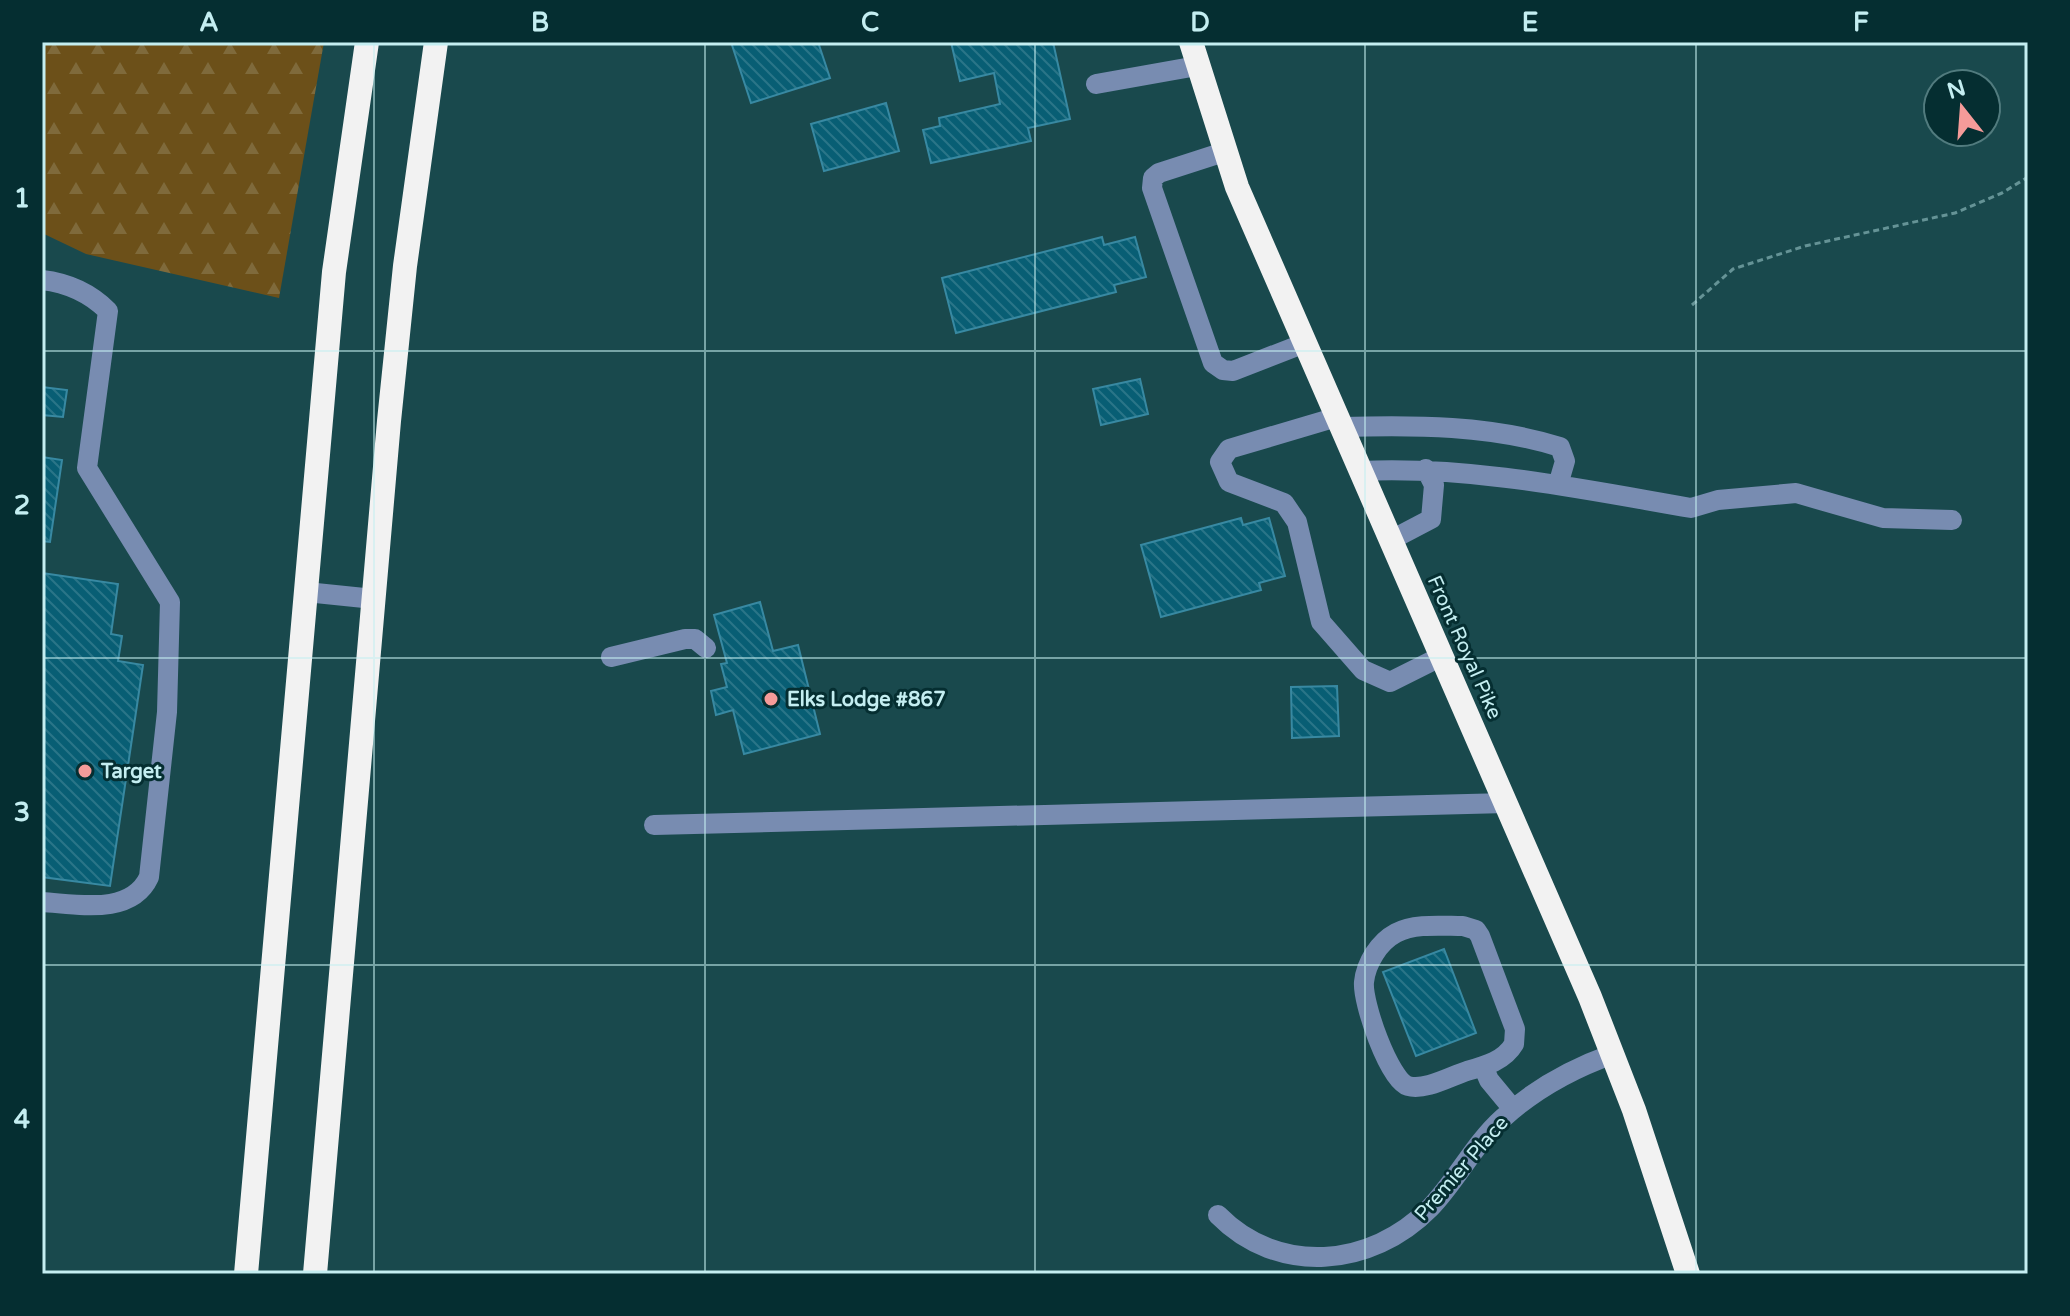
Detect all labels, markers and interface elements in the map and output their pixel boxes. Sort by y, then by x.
text: A [199,7,219,38]
text: B [531,7,549,38]
text: C [861,7,879,38]
text: D [1190,7,1210,38]
text: E [1522,7,1538,38]
text: F [1853,7,1869,38]
north arrow [1922,68,2002,148]
text: N [1944,75,1969,105]
text: 1 [14,183,30,214]
text: 2 [14,490,30,521]
street label: Front Royal Pike [1422,572,1506,723]
place label: Elks Lodge #867 [787,688,946,712]
marker: Elks Lodge #867 [762,690,780,708]
place label: Target [100,760,162,784]
marker: Target [76,762,94,780]
text: 3 [14,797,30,828]
text: 4 [14,1104,30,1135]
street label: Premier Place [1410,1111,1514,1226]

